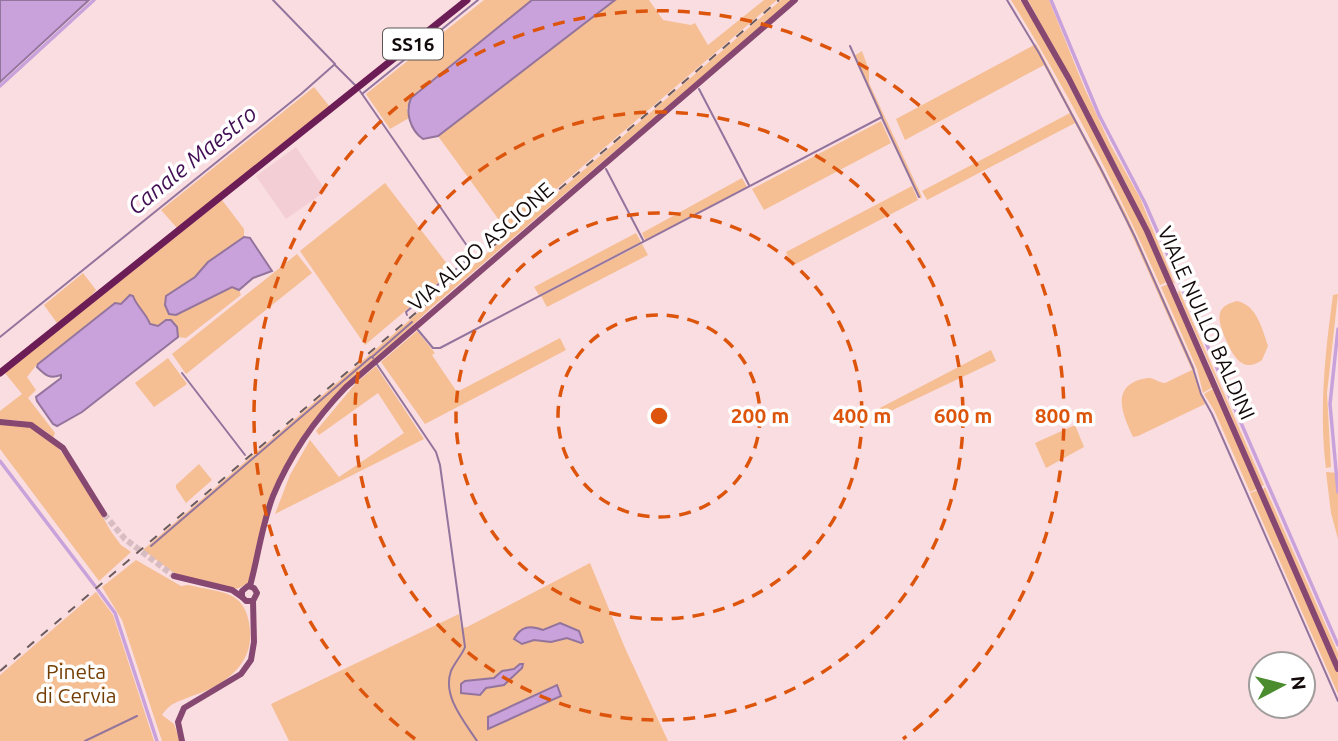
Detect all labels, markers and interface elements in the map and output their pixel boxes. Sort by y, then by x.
road number: SS16 [383,28,443,60]
water label: Canale Maestro [122,100,261,219]
street label: VIA ALDO ASCIONE [403,177,558,316]
street label: VIALE NULLO BALDINI [1153,222,1260,423]
text: 200 m [731,403,789,427]
text: 400 m [833,403,891,427]
text: 600 m [934,403,992,427]
text: 800 m [1035,403,1093,427]
centre of rings [647,404,671,428]
north arrow [1247,650,1317,720]
park label: Pineta di Cervia [35,659,117,707]
text: N [1287,675,1311,691]

